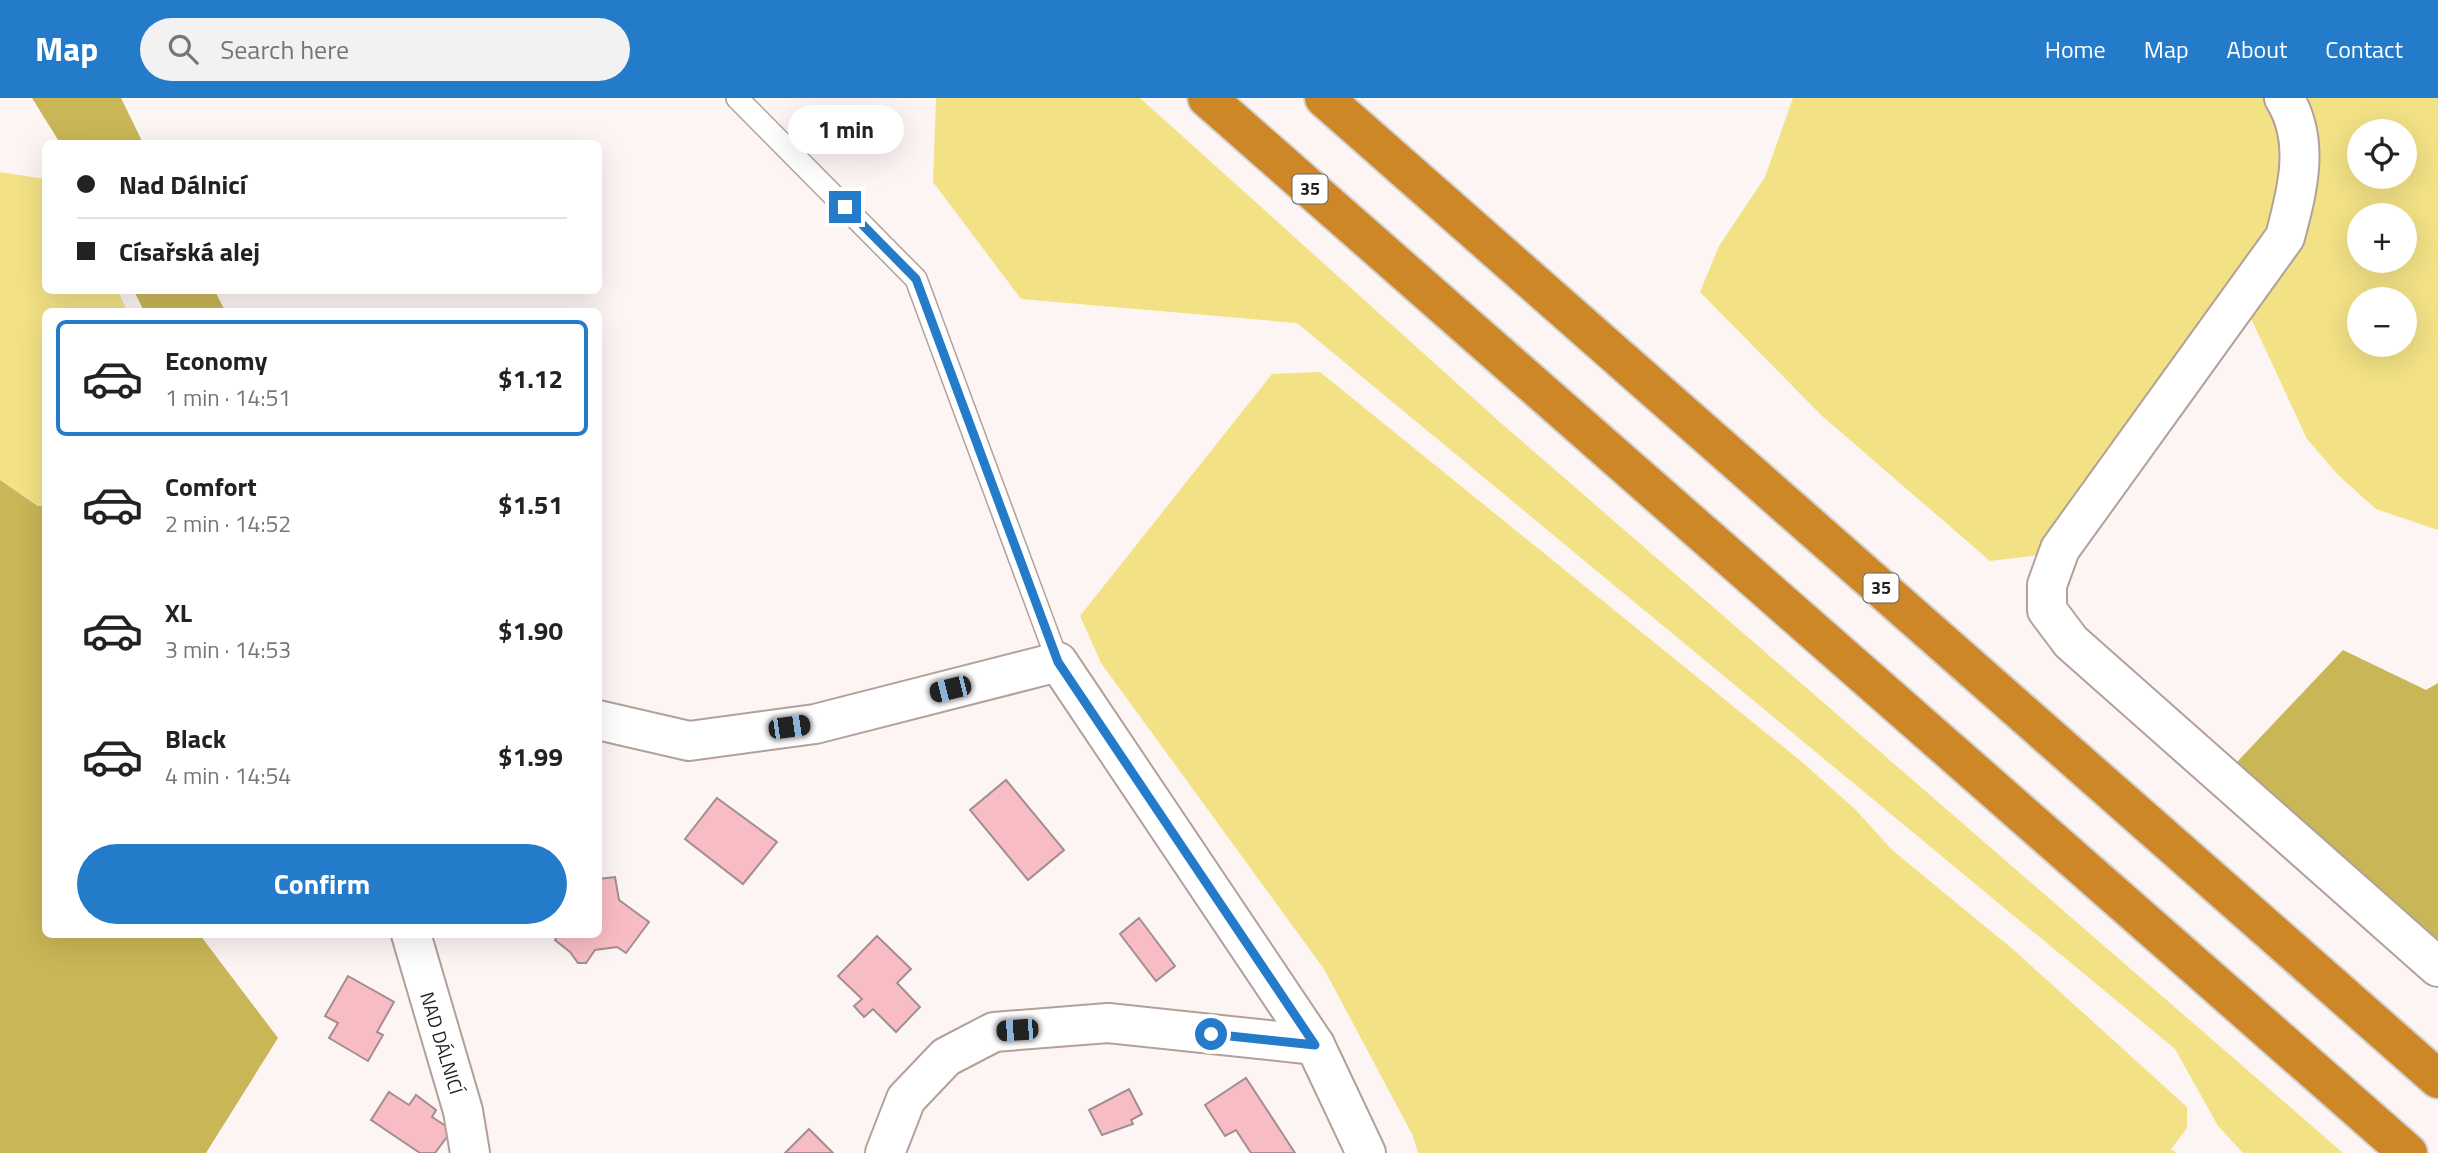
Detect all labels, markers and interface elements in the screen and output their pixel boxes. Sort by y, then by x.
search box [140,18,630,81]
text: Map [35,24,98,74]
icon: search [164,30,202,68]
text: Search here [220,30,349,69]
text: Home [2045,31,2106,67]
text: Map [2144,31,2189,67]
text: About [2227,31,2287,67]
text: Contact [2325,31,2403,67]
callout: 1 min [787,105,903,154]
text: 1 min [818,112,874,147]
map controls [2347,119,2417,357]
button: locate [2347,119,2417,189]
text: Nad Dálnicí [119,165,247,204]
road number: 35 [1292,174,1328,204]
route end [829,191,861,223]
button: + [2347,203,2417,273]
text: Císařská alej [119,232,260,271]
button: − [2347,287,2417,357]
text: Economy [165,341,267,380]
icon: car [81,347,144,410]
text: $1.12 [498,359,563,398]
text: 1 min · 14:51 [165,380,291,415]
text: Comfort [165,467,257,506]
icon: car [81,473,144,536]
text: $1.51 [498,485,563,524]
text: 2 min · 14:52 [165,506,291,541]
road number: 35 [1864,574,1898,602]
text: XL [165,593,192,632]
icon: car [81,599,144,662]
text: $1.90 [498,611,563,650]
text: 3 min · 14:53 [165,632,291,667]
car [928,674,973,704]
car [767,714,812,740]
text: Black [165,719,226,758]
icon: car [81,725,144,788]
text: $1.99 [498,737,563,776]
text: 4 min · 14:54 [165,758,291,793]
button: Confirm [77,844,567,924]
street label: NAD DÁLNICÍ [413,988,472,1098]
car [996,1018,1039,1042]
route start [1195,1018,1227,1050]

